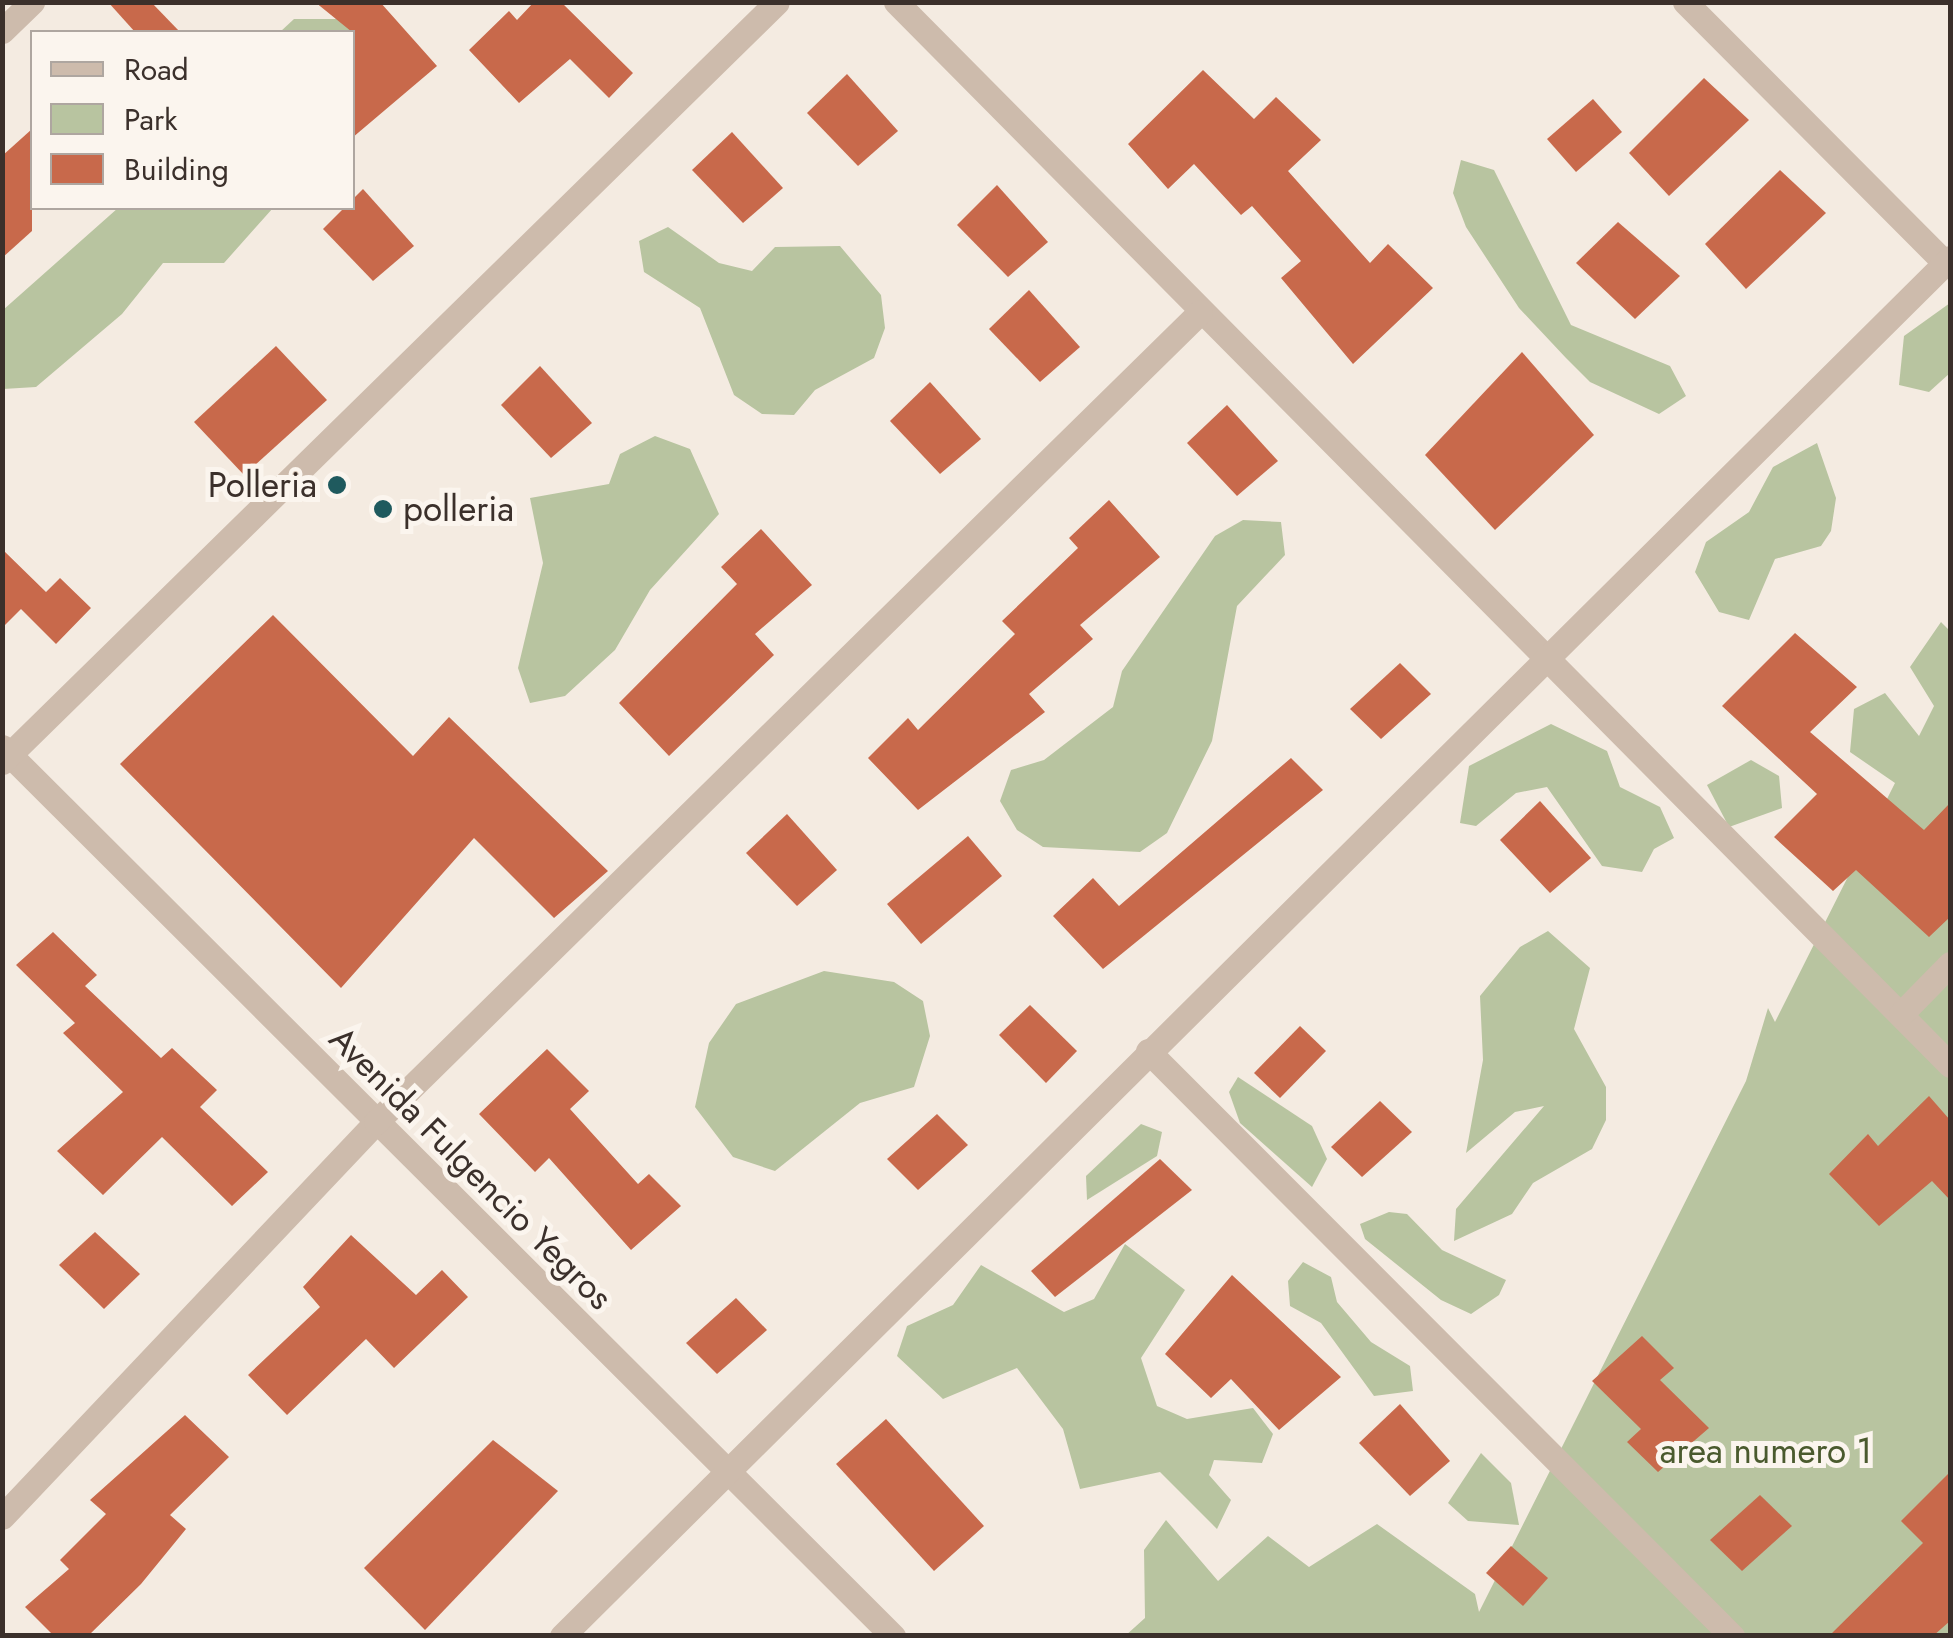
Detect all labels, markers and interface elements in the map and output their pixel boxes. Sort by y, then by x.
legend [30,30,355,210]
text: Road [124,48,189,91]
text: Park [124,98,177,141]
text: Building [124,148,229,191]
place label: Polleria [208,464,317,506]
marker: Polleria [326,474,348,496]
place label: polleria [403,488,514,530]
marker: polleria [372,498,394,520]
street label: Avenida Fulgencio Yegros [321,1018,621,1318]
park label: area numero 1 [1660,1430,1872,1472]

